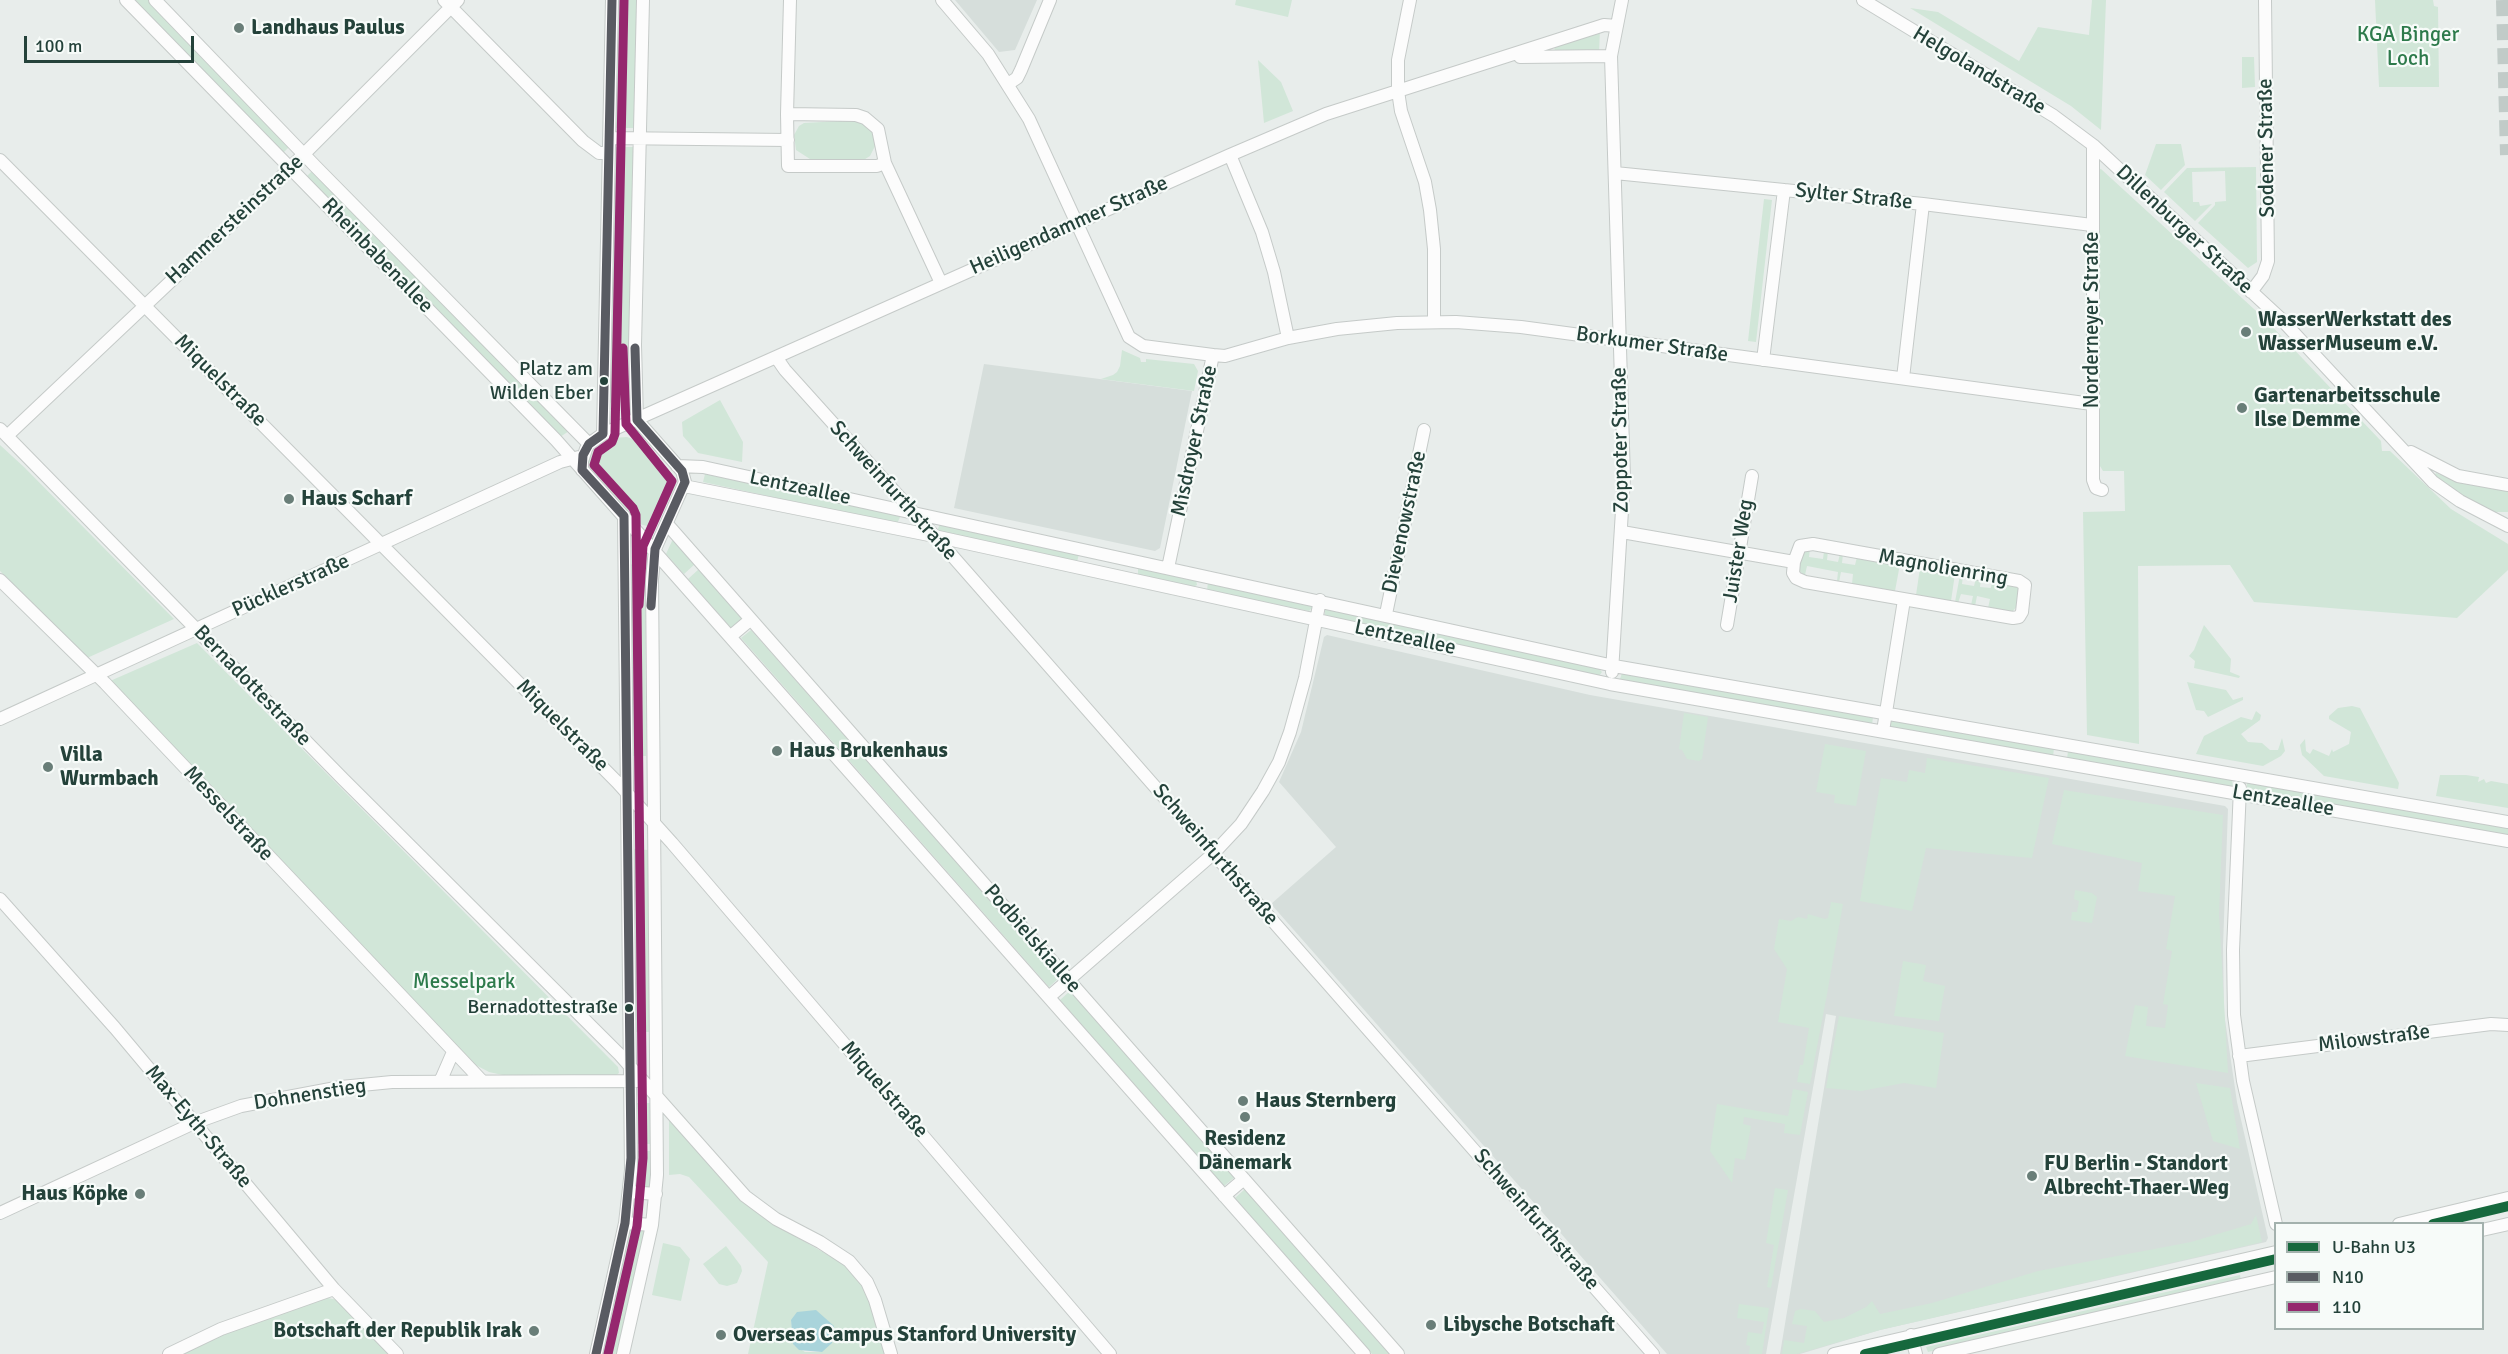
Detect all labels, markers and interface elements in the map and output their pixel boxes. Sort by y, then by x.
place label: Landhaus Paulus [251,15,405,41]
marker: Landhaus Paulus [232,21,246,35]
street label: Helgolandstraße [1908,21,2050,121]
park label: KGA Binger Loch [2357,22,2459,72]
scale bar [27,24,196,62]
text: 100 m [35,35,82,57]
street label: Sodener Straße [2253,78,2281,218]
street label: Hammersteinstraße [161,150,309,290]
street label: Dillenburger Straße [2110,160,2258,300]
street label: Heiligendammer Straße [966,171,1172,281]
street label: Sylter Straße [1794,178,1914,216]
street label: Rheinbabenallee [316,193,438,319]
street label: Norderneyer Straße [2079,231,2105,409]
place label: WasserWerkstatt des WasserMuseum e.V. [2258,307,2452,357]
street label: Borkumer Straße [1574,322,1730,368]
marker: WasserWerkstatt des WasserMuseum e.V. [2239,325,2253,339]
street label: Miquelstraße [169,330,271,432]
place label: Platz am Wilden Eber [490,358,593,405]
street label: Misdroyer Straße [1167,363,1223,519]
street label: Zoppoter Straße [1607,367,1635,513]
marker: Platz am Wilden Eber [598,375,610,387]
place label: Gartenarbeitsschule Ilse Demme [2254,383,2440,433]
marker: Gartenarbeitsschule Ilse Demme [2235,401,2249,415]
street label: Schweinfurthstraße [824,416,962,566]
street label: Dievenowstraße [1378,448,1432,596]
street label: Lentzeallee [747,465,853,511]
place label: Haus Scharf [301,486,412,512]
marker: Haus Scharf [282,492,296,506]
street label: Juister Weg [1718,497,1760,605]
street label: Magnolienring [1876,544,2010,592]
street label: Pücklerstraße [228,549,354,623]
street label: Lentzeallee [1352,615,1458,661]
street label: Bernadottestraße [188,620,316,752]
street label: Miquelstraße [511,675,613,777]
place label: Haus Brukenhaus [789,738,948,764]
place label: Villa Wurmbach [60,742,159,792]
marker: Haus Brukenhaus [770,744,784,758]
marker: Villa Wurmbach [41,760,55,774]
street label: Messelstraße [178,761,278,867]
street label: Schweinfurthstraße [1147,779,1283,931]
street label: Lentzeallee [2230,780,2336,822]
street label: Podbielskiallee [978,880,1086,998]
park label: Messelpark [413,969,515,995]
place label: Bernadottestraße [467,996,618,1020]
marker: Bernadottestraße [623,1002,635,1014]
street label: Milowstraße [2316,1020,2432,1058]
street label: Miquelstraße [835,1036,933,1144]
street label: Max-Eyth-Straße [139,1060,257,1194]
street label: Dohnenstieg [252,1074,368,1116]
place label: Haus Sternberg [1255,1088,1396,1114]
marker: Haus Sternberg [1236,1094,1250,1108]
marker: Residenz Dänemark [1238,1110,1252,1124]
place label: Residenz Dänemark [1198,1126,1292,1176]
street label: Schweinfurthstraße [1468,1144,1604,1296]
place label: FU Berlin - Standort Albrecht-Thaer-Weg [2044,1151,2229,1201]
marker: FU Berlin - Standort Albrecht-Thaer-Weg [2025,1169,2039,1183]
place label: Haus Köpke [21,1181,128,1207]
marker: Haus Köpke [133,1187,147,1201]
legend [2274,1222,2484,1330]
text: U-Bahn U3 [2332,1236,2416,1258]
text: N10 [2332,1266,2364,1288]
text: 110 [2332,1296,2361,1318]
place label: Libysche Botschaft [1443,1312,1615,1338]
place label: Botschaft der Republik Irak [273,1318,522,1344]
marker: Libysche Botschaft [1424,1318,1438,1332]
place label: Overseas Campus Stanford University [733,1322,1076,1348]
marker: Botschaft der Republik Irak [527,1324,541,1338]
marker: Overseas Campus Stanford University [714,1328,728,1342]

